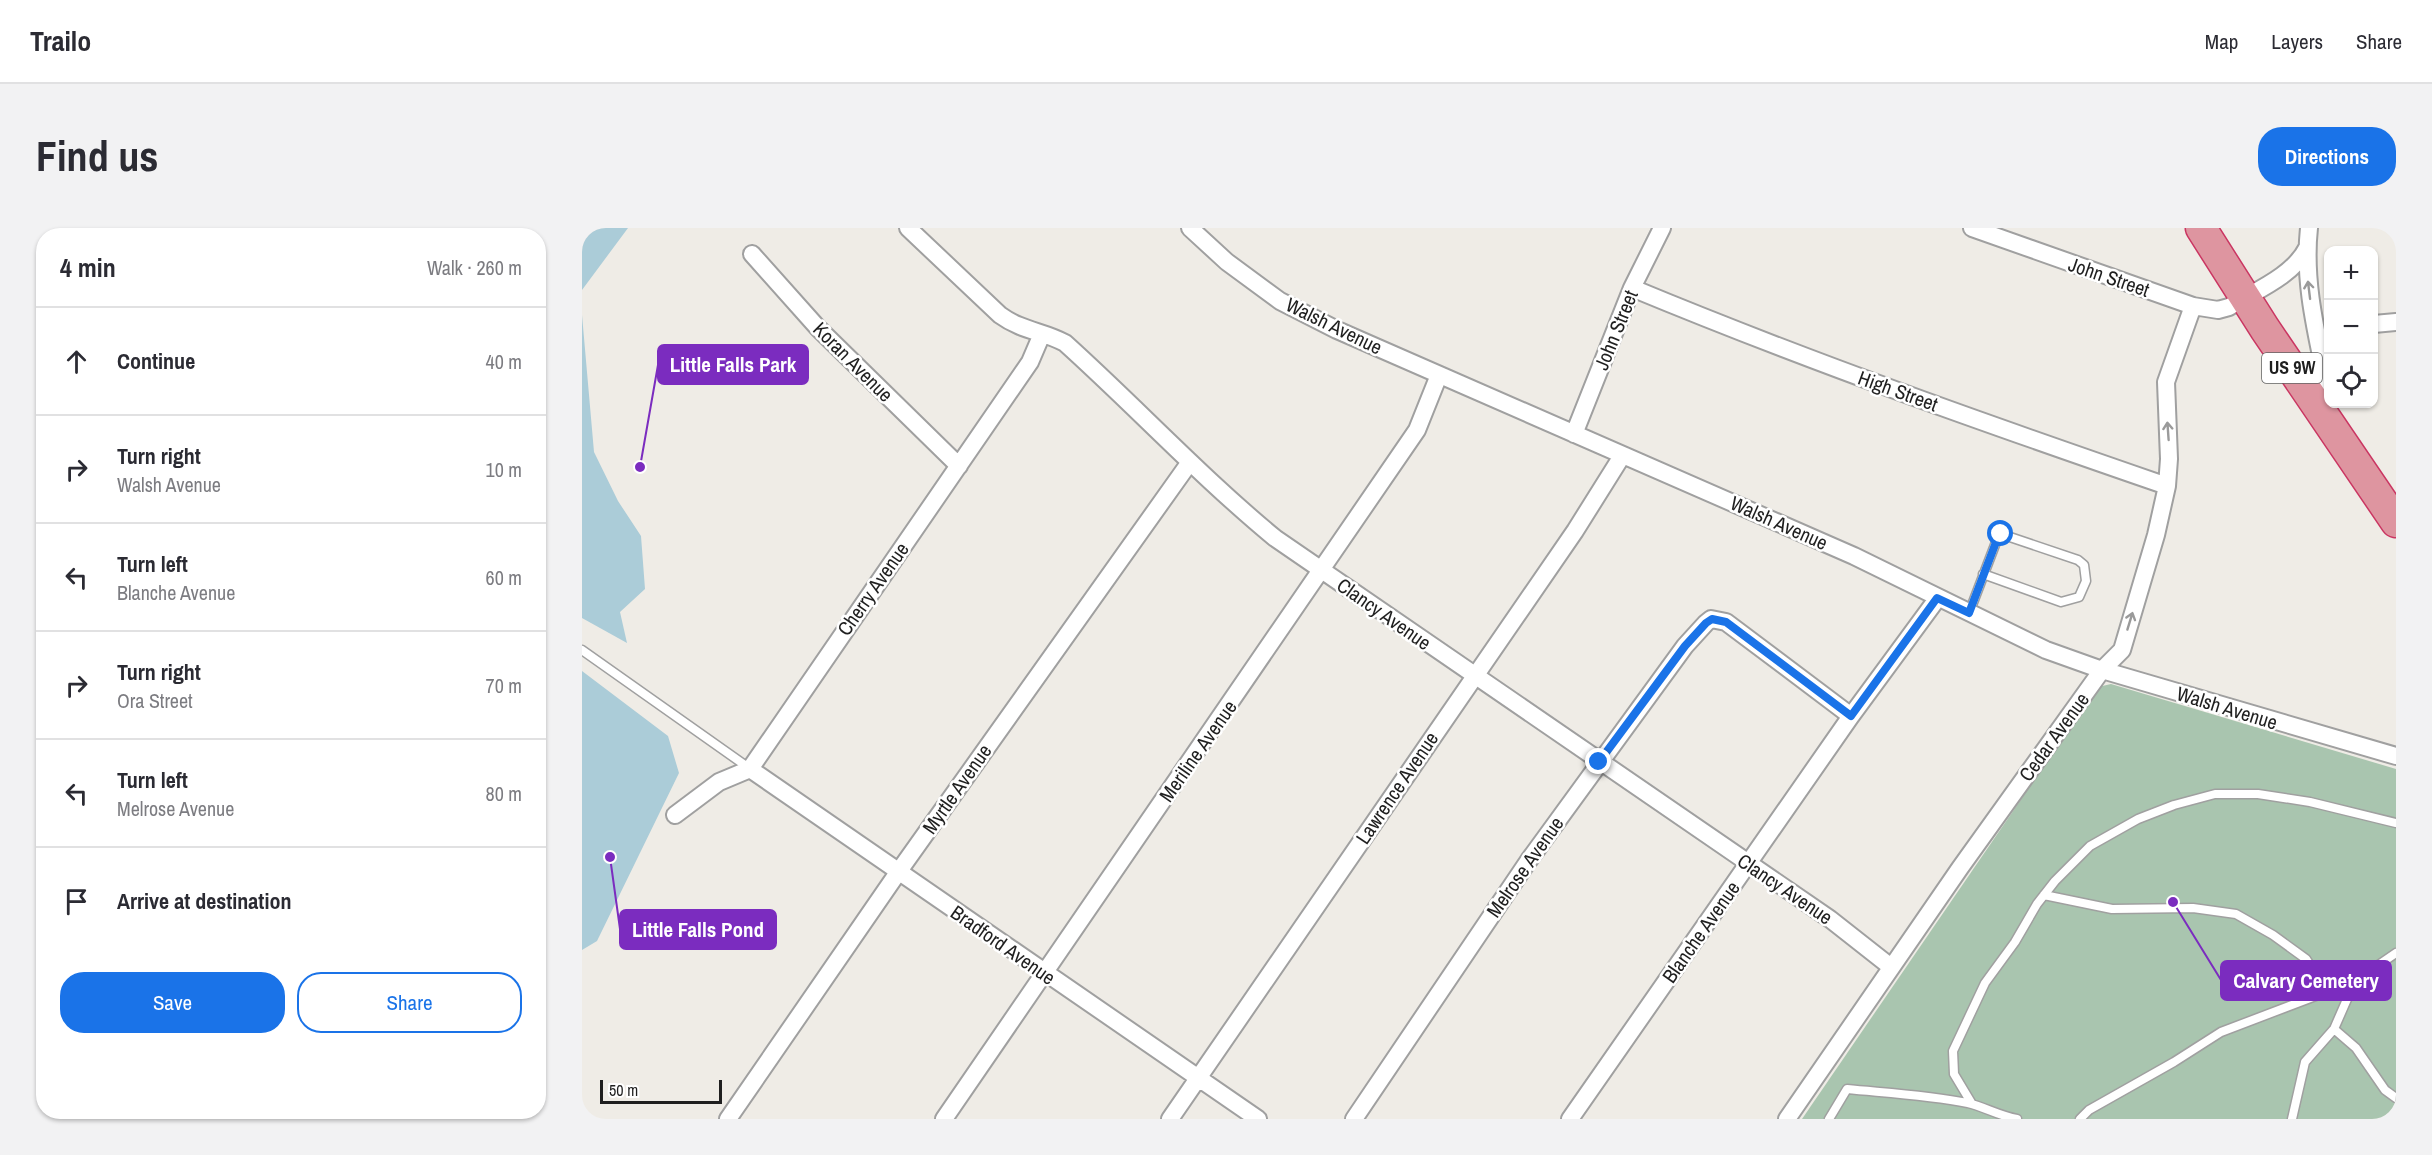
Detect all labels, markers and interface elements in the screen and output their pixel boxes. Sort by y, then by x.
text: Trailo [30,22,91,60]
text: Map [2205,27,2238,56]
text: Layers [2271,27,2323,56]
text: Share [2356,27,2402,56]
button: Directions [2258,127,2396,186]
text: Find us [36,128,158,184]
map controls [2324,246,2378,408]
button: + [2324,246,2378,300]
text: 4 min [60,250,116,285]
street label: John Street [2065,250,2154,303]
text: Walk · 260 m [427,254,522,281]
one-way arrow [2303,281,2314,301]
street label: John Street [1587,285,1644,374]
street label: Walsh Avenue [1282,291,1387,360]
button: − [2324,300,2378,354]
street label: Koran Avenue [807,316,899,408]
icon: ahead [60,345,93,378]
callout: Little Falls Park [658,345,808,384]
text: Continue [117,346,195,376]
text: 40 m [486,348,522,375]
text: Little Falls Park [670,350,797,379]
road number: US 9W [2262,353,2322,383]
button: locate [2324,354,2378,408]
street label: High Street [1855,364,1942,418]
one-way arrow [2162,422,2173,442]
text: Turn right [117,441,201,471]
icon: right [60,453,93,486]
text: 10 m [486,456,522,483]
text: Walsh Avenue [117,471,221,498]
street label: Walsh Avenue [1726,489,1832,556]
route start [1987,520,2013,546]
street label: Cherry Avenue [831,537,915,641]
text: Turn left [117,549,188,579]
icon: left [60,561,93,594]
text: 60 m [486,564,522,591]
street label: Clancy Avenue [1332,571,1437,656]
text: Blanche Avenue [117,579,235,606]
one-way arrow [2125,612,2136,631]
text: Turn right [117,657,201,687]
icon: right [60,669,93,702]
text: 70 m [486,672,522,699]
street label: Walsh Avenue [2173,679,2281,736]
text: Ora Street [117,687,193,714]
street label: Cedar Avenue [2012,687,2095,787]
street label: Meriline Avenue [1153,695,1243,807]
street label: Lawrence Avenue [1349,726,1444,849]
street label: Myrtle Avenue [916,739,997,839]
route end [1585,748,1611,774]
text: Turn left [117,765,188,795]
icon: left [60,777,93,810]
text: 80 m [486,780,522,807]
text: Melrose Avenue [117,795,234,822]
street label: Melrose Avenue [1480,811,1569,923]
street label: Clancy Avenue [1732,847,1838,930]
street label: Blanche Avenue [1656,876,1746,988]
icon: arrive [60,885,93,918]
text: Arrive at destination [117,886,291,916]
street label: Bradford Avenue [946,899,1061,991]
callout: Little Falls Pond [620,910,776,949]
text: Little Falls Pond [632,915,764,944]
callout: Calvary Cemetery [2221,961,2391,1000]
text: Calvary Cemetery [2233,966,2379,995]
button: Save [60,972,285,1033]
button: Share [297,972,522,1033]
scale bar [600,1077,722,1104]
text: 50 m [609,1079,638,1101]

